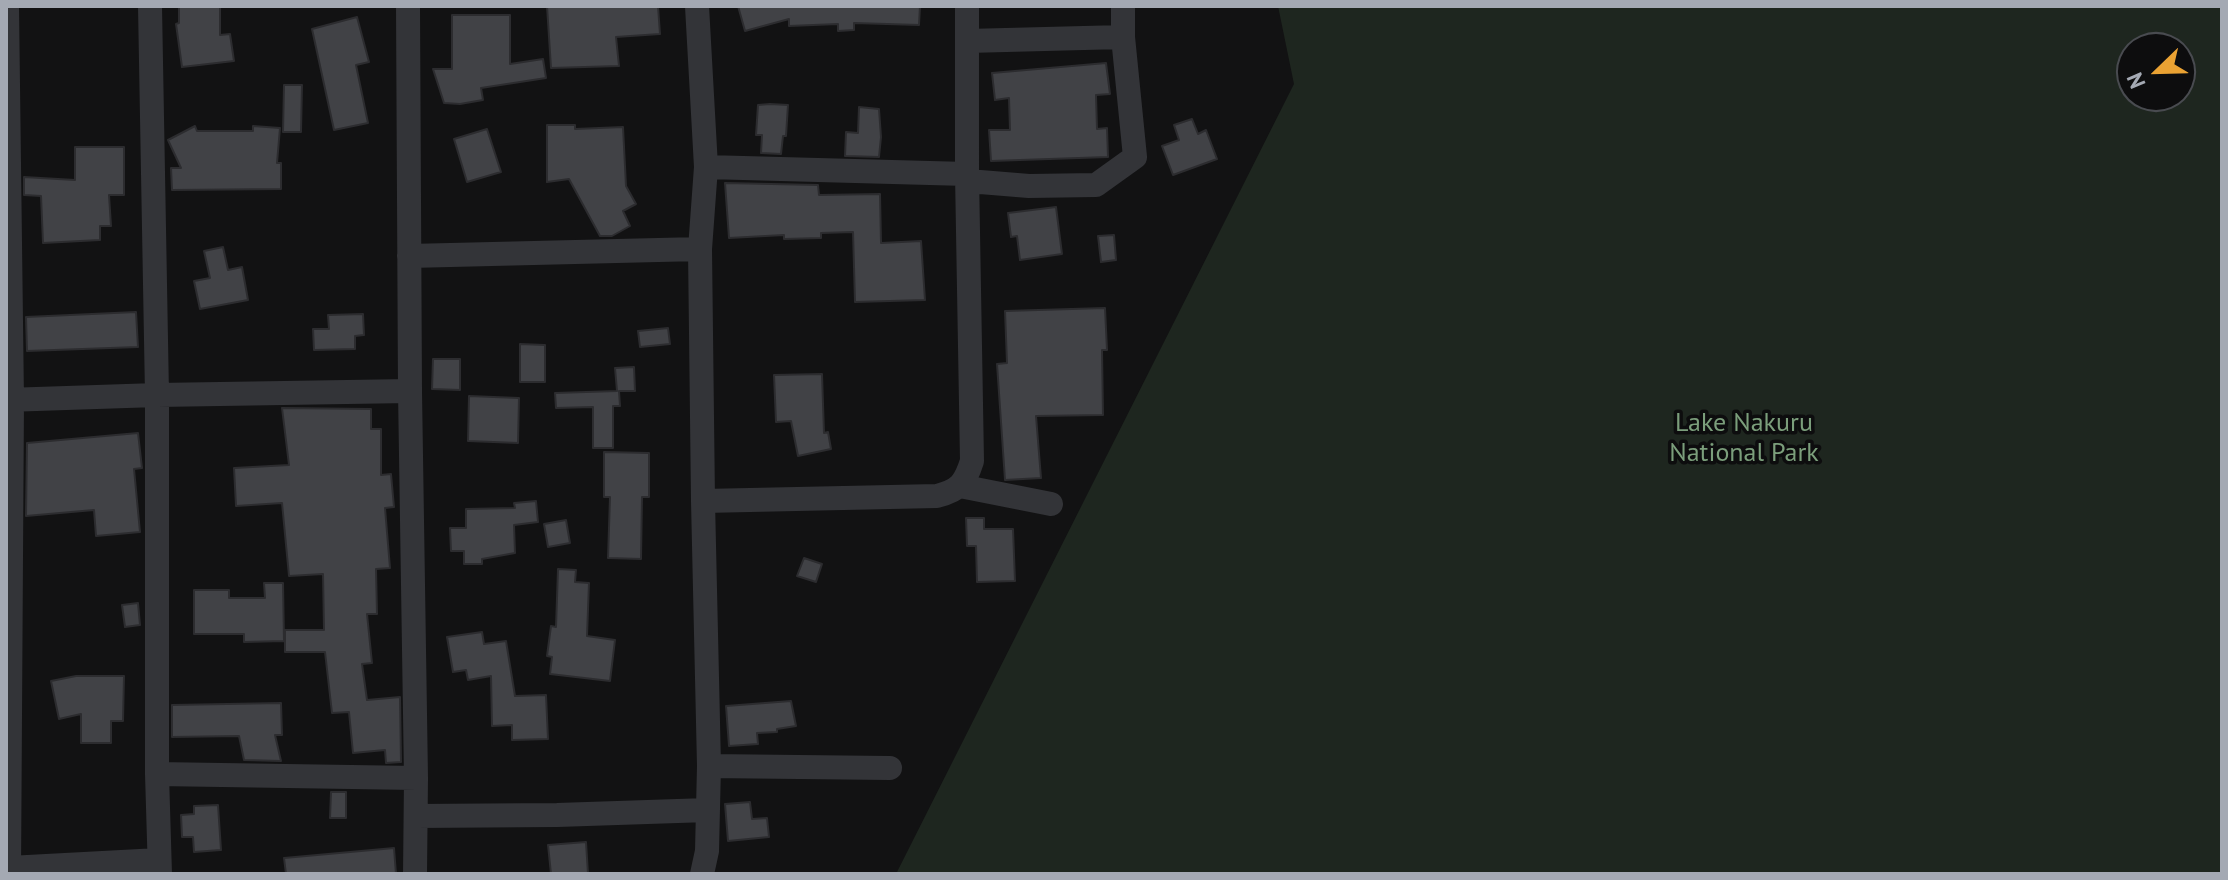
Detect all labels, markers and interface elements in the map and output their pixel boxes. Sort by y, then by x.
north arrow [2116,32,2196,112]
text: N [2120,68,2151,93]
park label: Lake Nakuru National Park [1669,408,1819,470]

